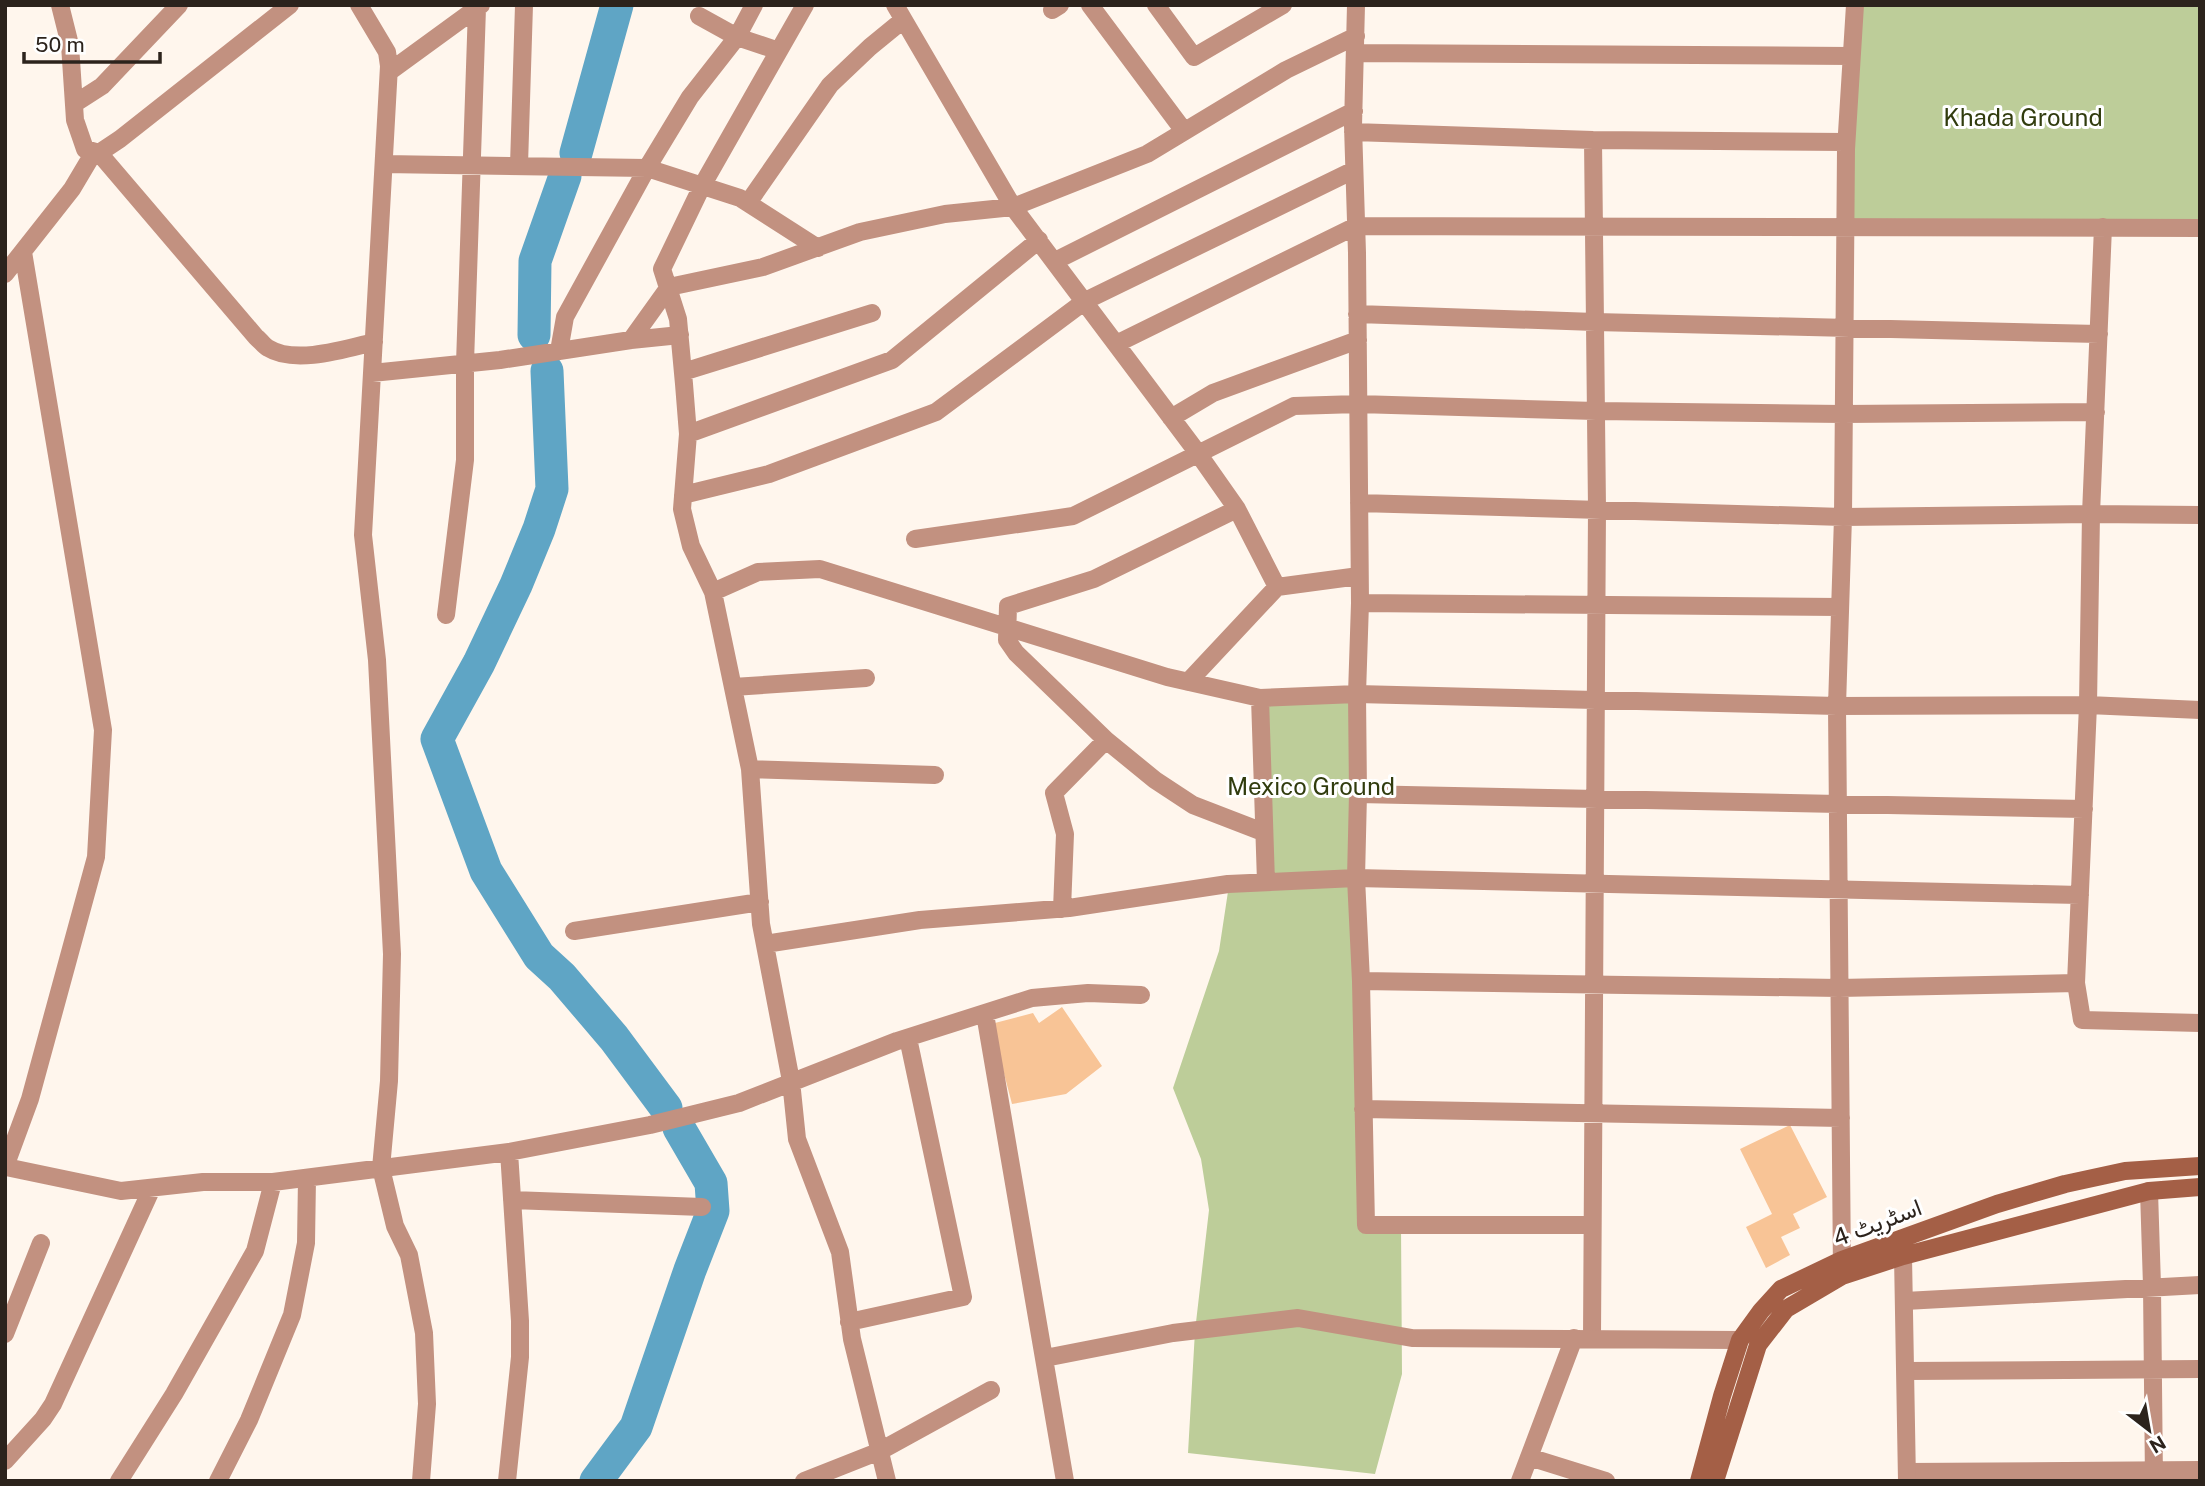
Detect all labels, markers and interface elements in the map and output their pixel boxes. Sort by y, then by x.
scale bar [24,21,161,65]
text: 50 m [35,32,85,57]
park label: Khada Ground [1943,103,2103,131]
park label: Mexico Ground [1227,772,1395,800]
street label: اسٹریٹ 4 [1829,1192,1926,1254]
north arrow [2114,1395,2184,1465]
text: N [2146,1431,2170,1458]

